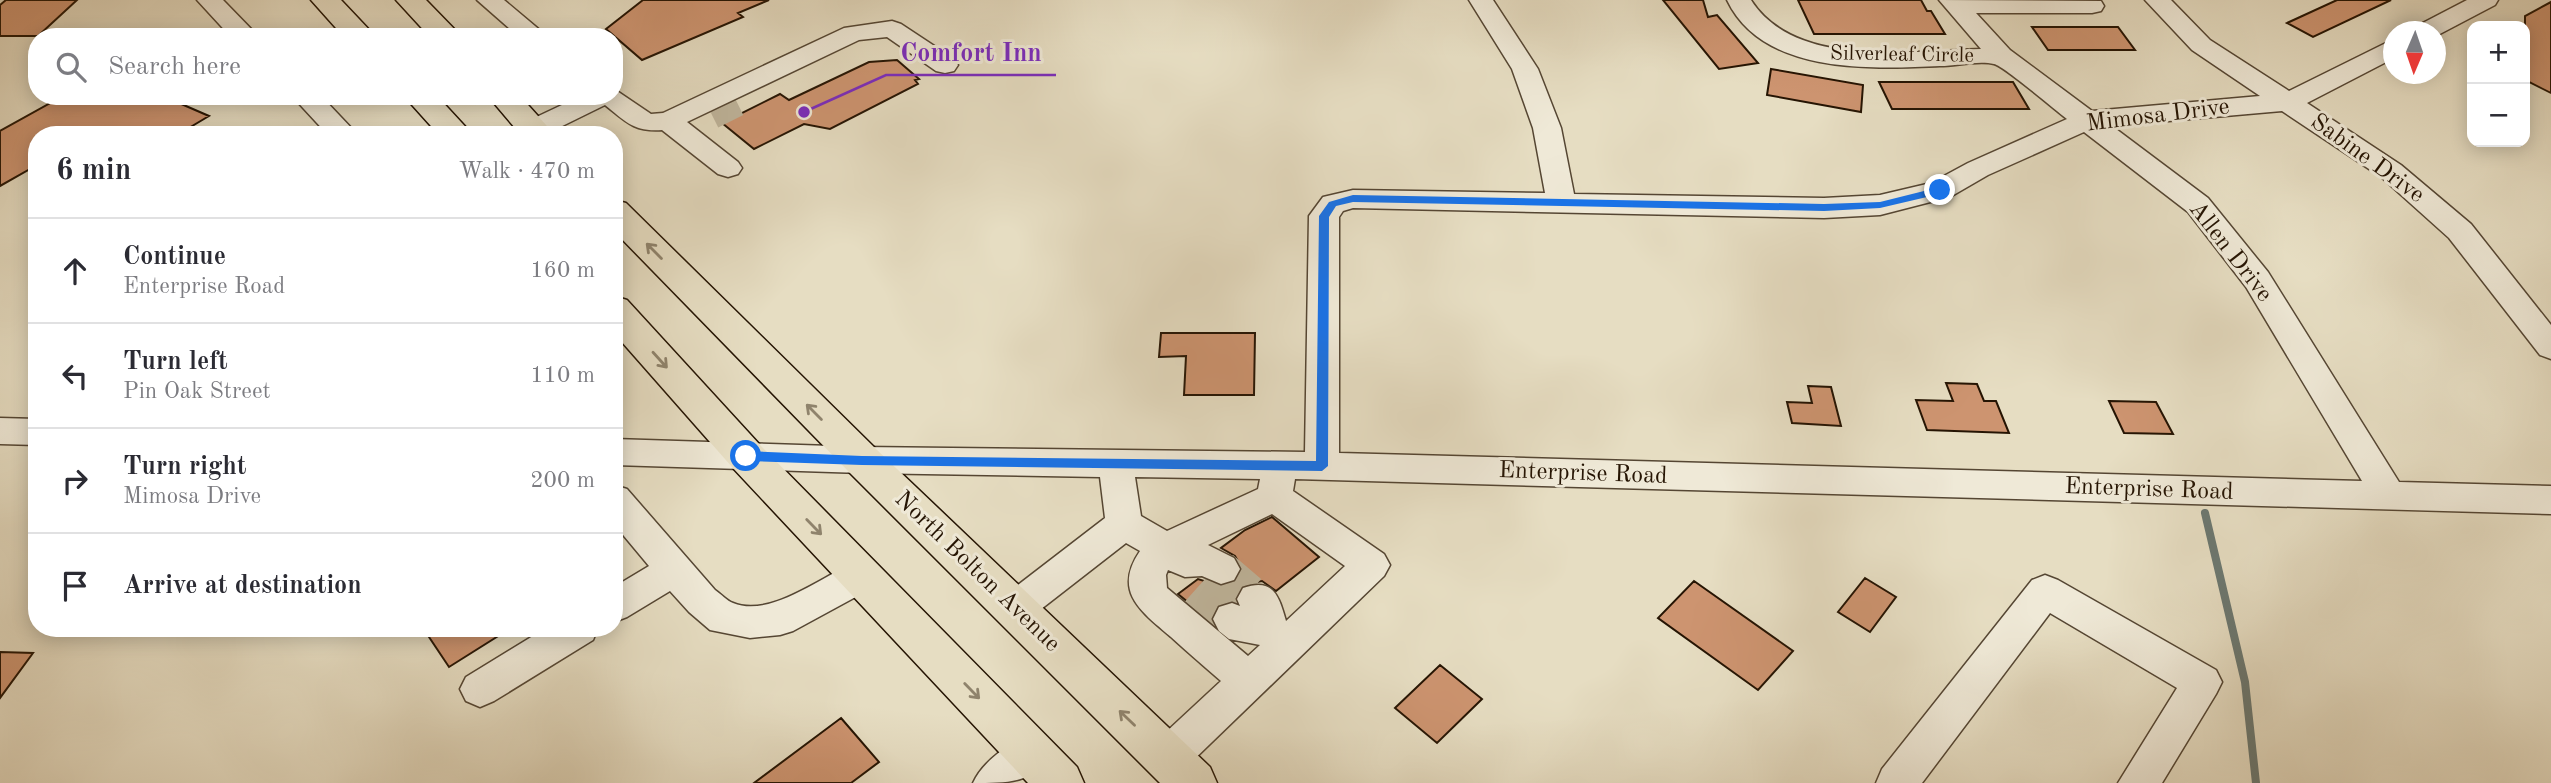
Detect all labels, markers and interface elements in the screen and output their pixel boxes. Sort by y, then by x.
north arrow [2383,21,2446,84]
map controls [2467,21,2530,147]
button: + [2467,21,2530,84]
search box [28,28,623,105]
callout: Comfort Inn [886,28,1056,75]
text: Comfort Inn [900,41,1042,67]
street label: Silverleaf Circle [1830,43,1974,67]
icon: search [52,48,90,86]
text: Search here [108,54,241,80]
button: − [2467,84,2530,147]
street label: Mimosa Drive [2085,95,2231,137]
street label: Sabine Drive [2306,110,2428,208]
text: 6 min [56,156,131,186]
text: Walk · 470 m [459,160,595,183]
route end [1924,174,1955,205]
street label: Allen Drive [2184,197,2276,307]
one-way arrow [646,242,663,259]
text: Continue [123,244,226,270]
icon: ahead [56,252,94,290]
text: 160 m [530,259,595,282]
text: Enterprise Road [123,275,285,298]
text: Turn left [123,349,228,375]
one-way arrow [652,351,668,369]
icon: left [56,357,94,395]
text: 110 m [530,364,595,387]
text: Pin Oak Street [123,380,271,403]
one-way arrow [806,404,823,421]
route start [730,440,761,471]
text: Turn right [123,454,246,480]
street label: Enterprise Road [1498,459,1668,489]
icon: right [56,462,94,500]
text: 200 m [530,469,595,492]
street label: Enterprise Road [2064,475,2234,505]
text: Mimosa Drive [123,485,261,508]
street label: North Bolton Avenue [890,487,1064,657]
one-way arrow [805,518,822,535]
icon: arrive [56,567,94,605]
text: Arrive at destination [123,573,362,599]
one-way arrow [963,682,980,699]
one-way arrow [1119,710,1136,727]

